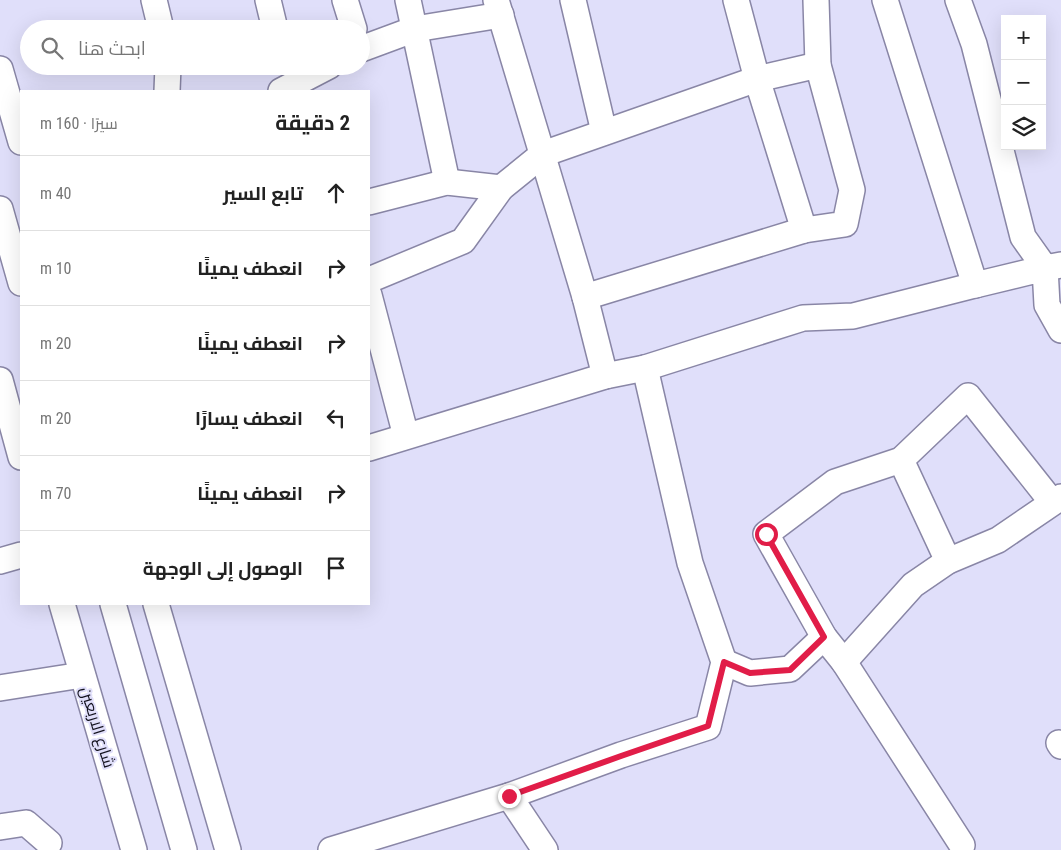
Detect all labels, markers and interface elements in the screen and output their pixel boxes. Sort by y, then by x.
map controls [1001,15,1046,150]
button: + [1001,15,1046,60]
search box [20,20,370,75]
icon: search [38,34,66,62]
text: ابحث هنا [78,37,146,60]
button: − [1001,60,1046,105]
button: layers [1001,105,1046,150]
text: 2 دقيقة [275,111,350,135]
text: سيرًا · 160 m [40,114,118,133]
icon: ahead [322,179,350,207]
text: تابع السير [223,182,303,205]
text: 40 m [40,184,72,203]
icon: right [322,254,350,282]
text: انعطف يمينًا [197,257,303,280]
text: 10 m [40,259,72,278]
icon: right [322,329,350,357]
text: انعطف يمينًا [197,332,303,355]
text: 20 m [40,334,72,353]
icon: left [322,404,350,432]
text: انعطف يسارًا [195,407,303,430]
text: 20 m [40,409,72,428]
icon: right [322,479,350,507]
text: انعطف يمينًا [197,482,303,505]
text: 70 m [40,484,72,503]
route start [755,523,778,546]
icon: arrive [322,554,350,582]
text: الوصول إلى الوجهة [143,557,303,580]
street label: شارع الاربعين [74,684,119,771]
route end [498,785,521,808]

